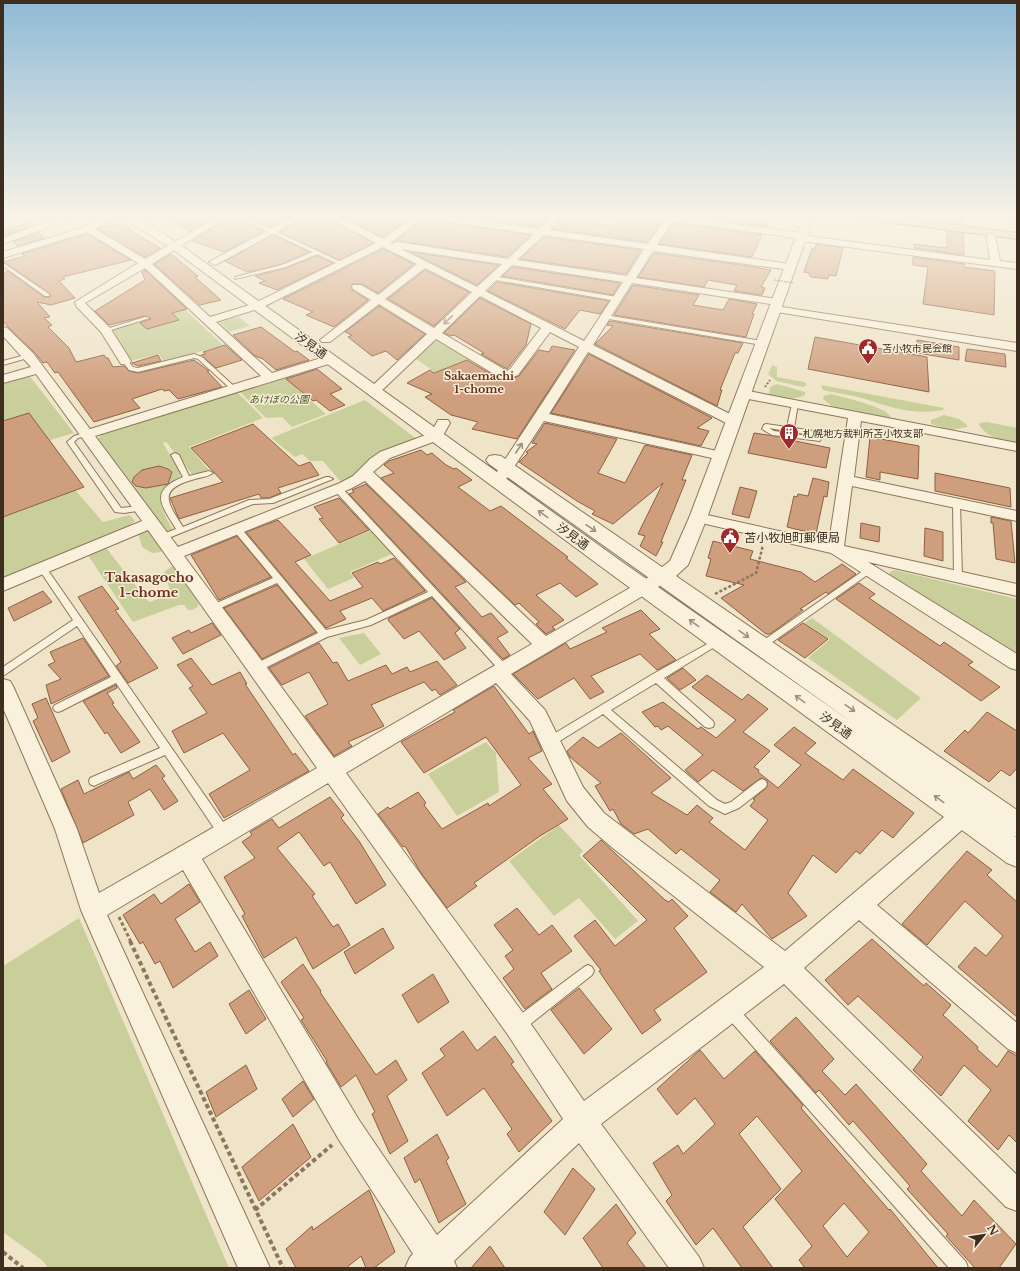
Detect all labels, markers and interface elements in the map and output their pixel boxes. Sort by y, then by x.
one-way arrow [443,315,453,325]
street label: 汐見通 [292,328,330,362]
public building icon: 苫小牧市民会館 [857,337,879,365]
place label: 苫小牧市民会館 [882,342,952,355]
district label: Sakaemachi 1-chome [444,369,514,396]
park label: あけぼの公園 [249,393,311,406]
building icon: 札幌地方裁判所苫小牧支部 [778,422,800,450]
place label: 札幌地方裁判所苫小牧支部 [803,427,923,440]
one-way arrow [515,443,523,454]
one-way arrow [538,510,549,518]
street label: 汐見通 [554,519,592,553]
one-way arrow [585,524,596,532]
public building icon: 苫小牧旭町郵便局 [719,526,741,554]
place label: 苫小牧旭町郵便局 [744,530,840,545]
district label: Takasagocho 1-chome [104,569,194,601]
one-way arrow [689,619,700,627]
one-way arrow [738,630,749,638]
one-way arrow [794,695,805,703]
one-way arrow [844,704,855,712]
street label: 汐見通 [817,708,855,742]
one-way arrow [934,795,945,804]
north arrow [964,1215,1004,1255]
text: N [984,1222,1002,1239]

